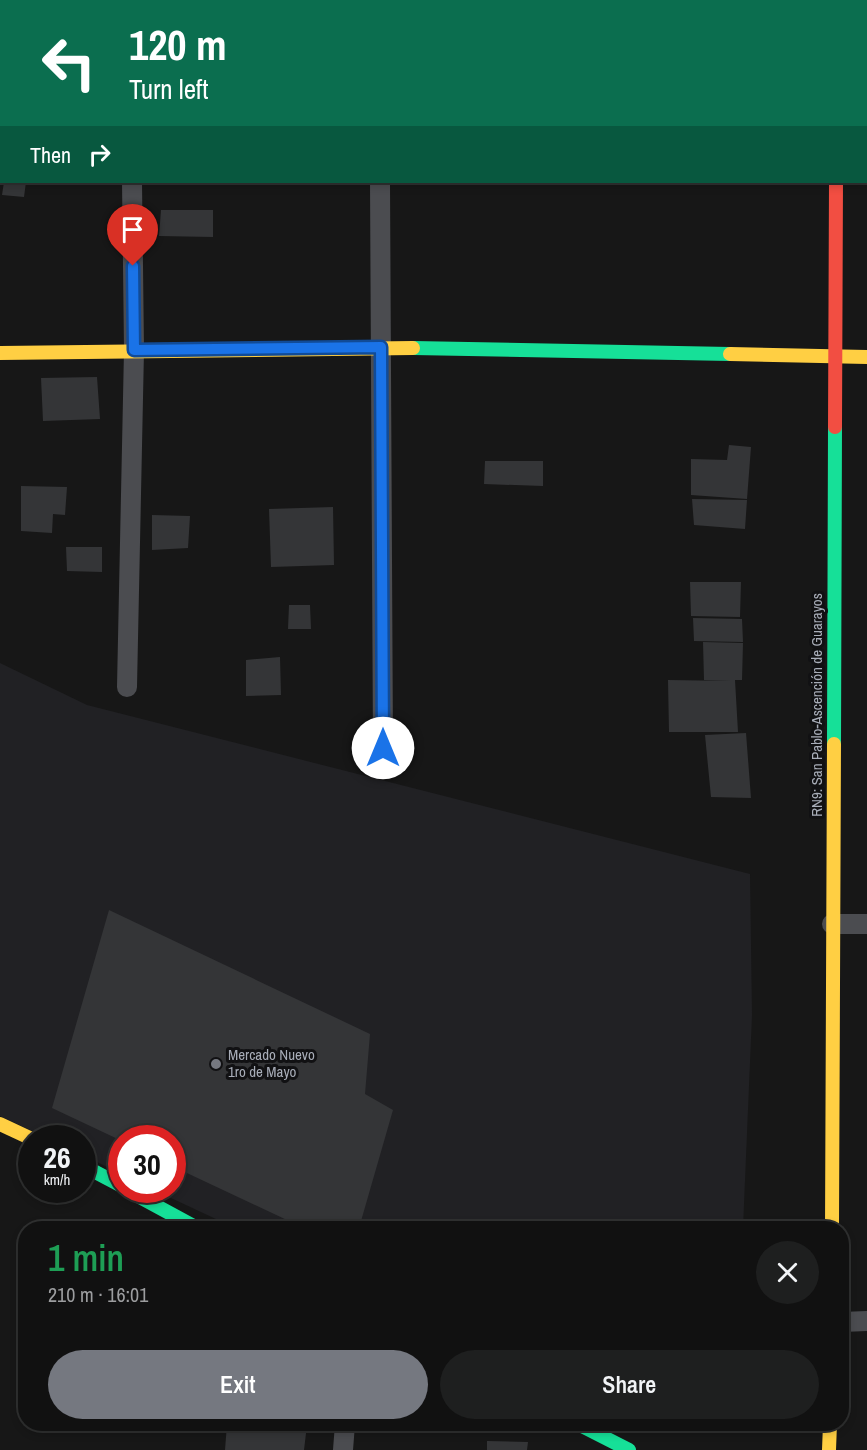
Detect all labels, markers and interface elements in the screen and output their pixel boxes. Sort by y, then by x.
text: 120 m [129,17,227,73]
icon: left [30,24,108,102]
text: Turn left [129,71,208,107]
icon: right [83,138,116,171]
text: Then [30,140,71,170]
pin [107,204,158,266]
icon: arrive [116,213,149,246]
street label: RN9: San Pablo-Ascención de Guarayos [806,593,827,817]
position arrow [351,716,415,780]
place label: Mercado Nuevo 1ro de Mayo [228,1044,315,1082]
marker: Mercado Nuevo 1ro de Mayo [209,1057,223,1071]
speed limit sign: 30 [108,1125,186,1203]
text: 26 [43,1137,71,1177]
text: km/h [44,1169,70,1190]
text: 1 min [48,1234,124,1282]
button: close [756,1241,819,1304]
text: 210 m · 16:01 [48,1281,148,1308]
button: Exit [48,1350,428,1419]
button: Share [440,1350,819,1419]

